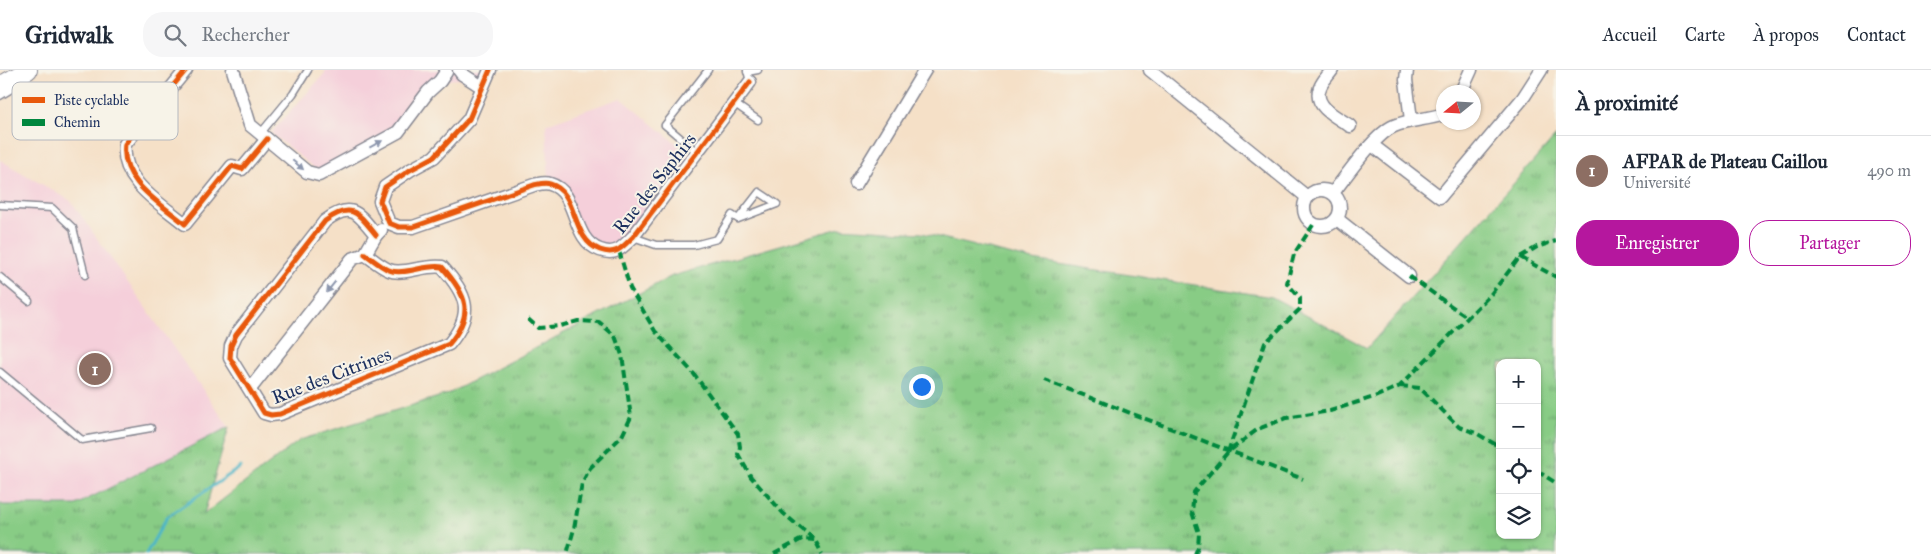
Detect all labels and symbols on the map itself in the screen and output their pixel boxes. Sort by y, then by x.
legend [12,82,178,140]
north arrow [1436,85,1481,130]
text: Piste cyclable [54,92,129,109]
text: Chemin [54,114,101,131]
street label: Rue des Saphirs [608,128,701,238]
one-way arrow [369,140,383,149]
one-way arrow [291,159,304,170]
one-way arrow [325,280,336,293]
street label: Rue des Citrines [268,342,394,409]
pin: 1 [79,350,111,388]
your location [909,374,935,400]

